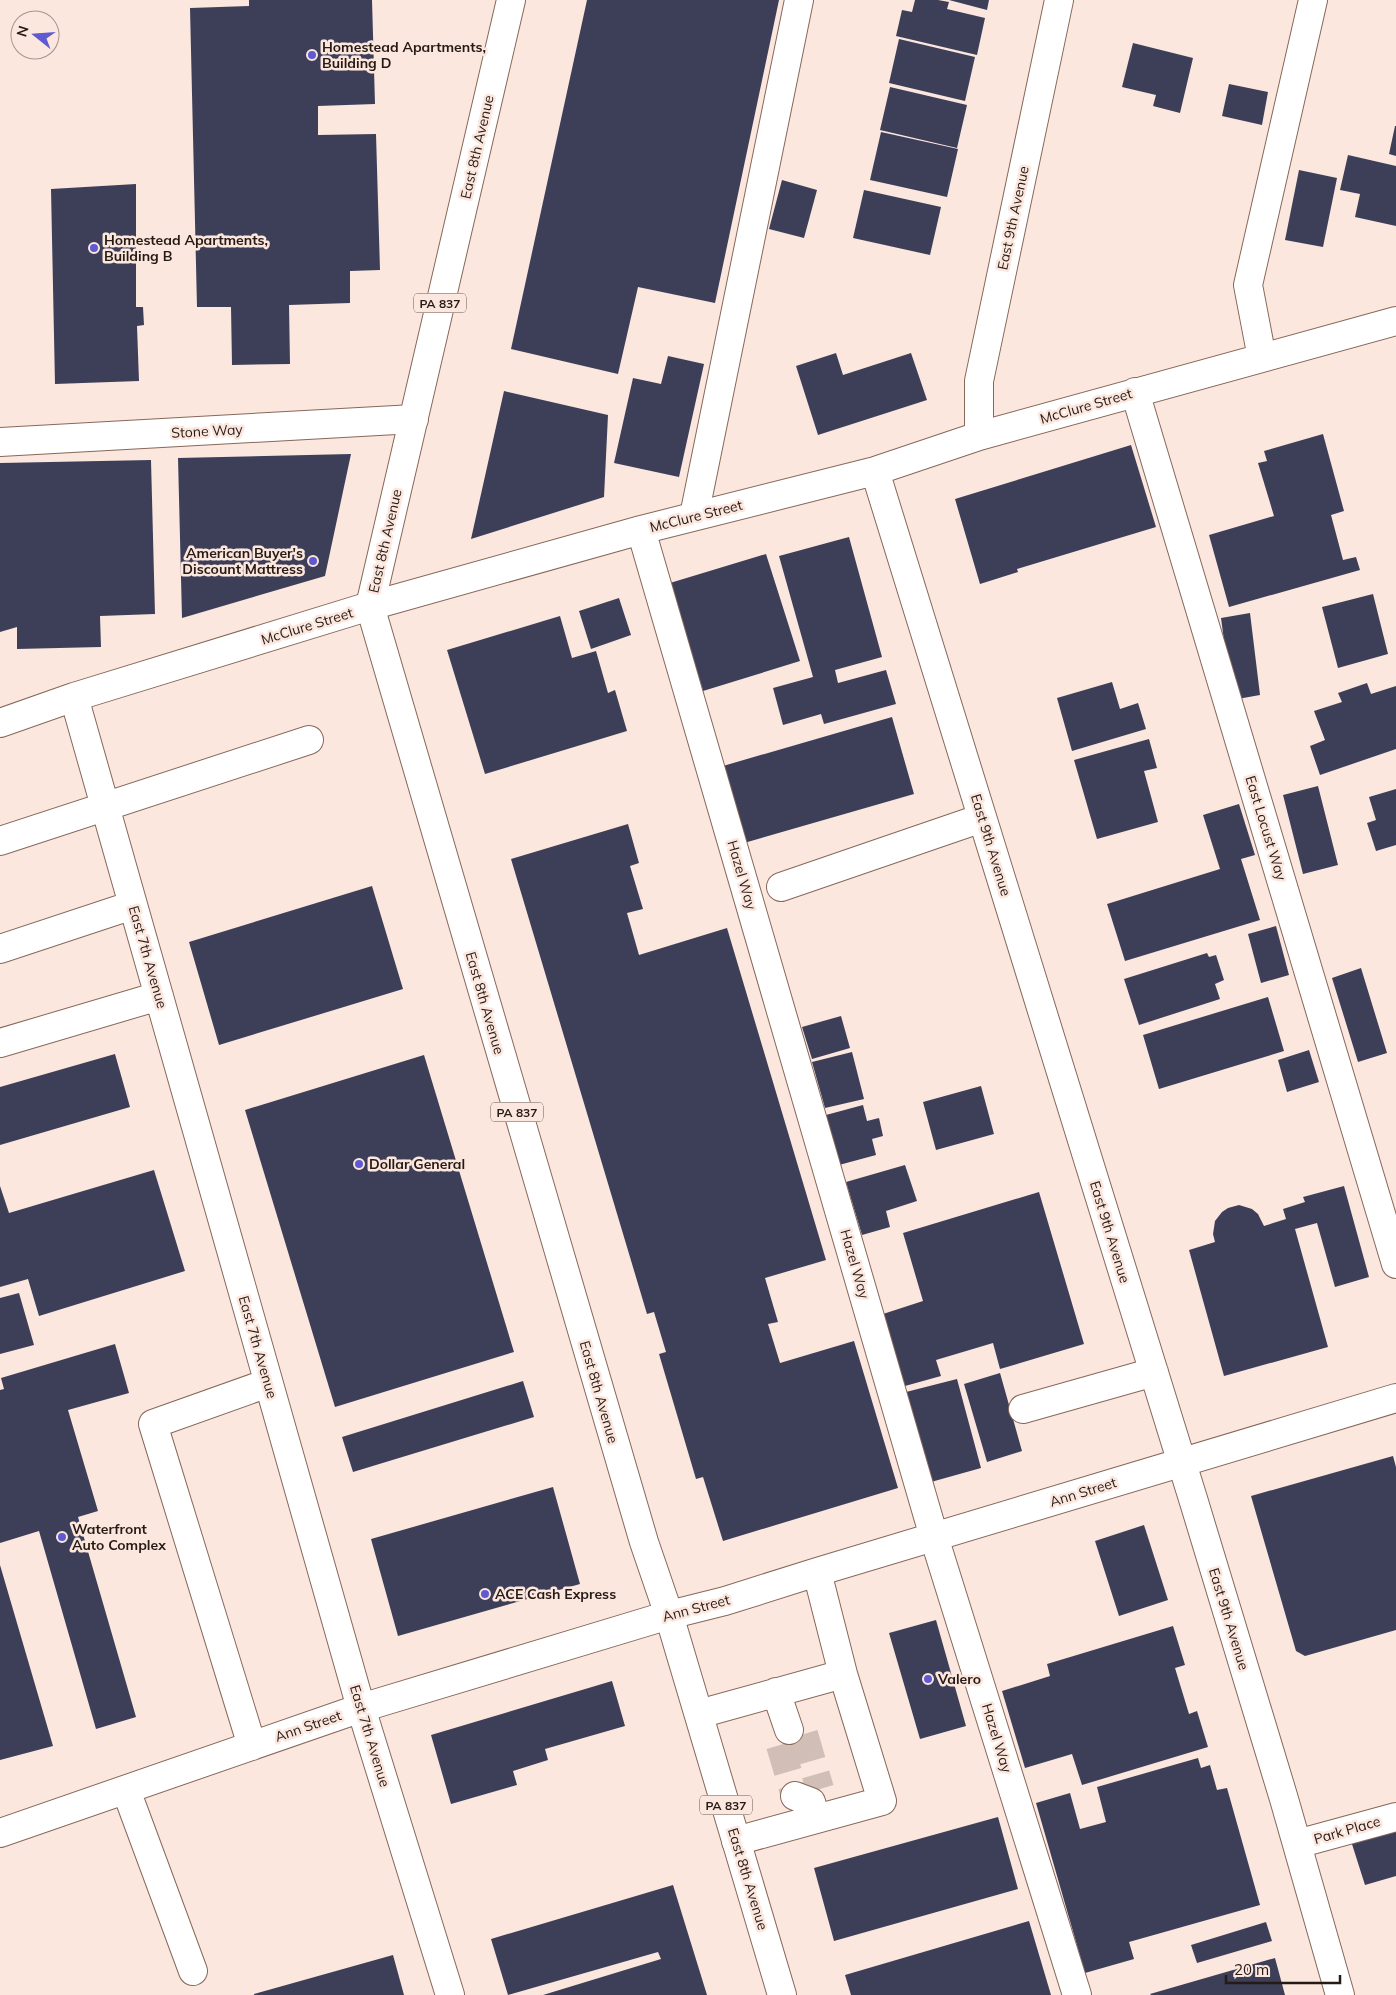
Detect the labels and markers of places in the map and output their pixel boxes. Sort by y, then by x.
place label: Homestead Apartments, Building D [322,38,486,72]
marker: Homestead Apartments, Building D [306,49,318,61]
place label: Homestead Apartments, Building B [104,231,268,265]
marker: Homestead Apartments, Building B [88,242,100,254]
place label: American Buyer's Discount Mattress [182,544,303,578]
marker: American Buyer's Discount Mattress [307,555,319,567]
place label: Dollar General [369,1155,465,1173]
marker: Dollar General [353,1158,365,1170]
place label: Waterfront Auto Complex [72,1520,166,1554]
marker: Waterfront Auto Complex [56,1531,68,1543]
place label: ACE Cash Express [495,1585,616,1603]
marker: ACE Cash Express [479,1588,491,1600]
place label: Valero [937,1670,981,1688]
marker: Valero [922,1673,934,1685]

